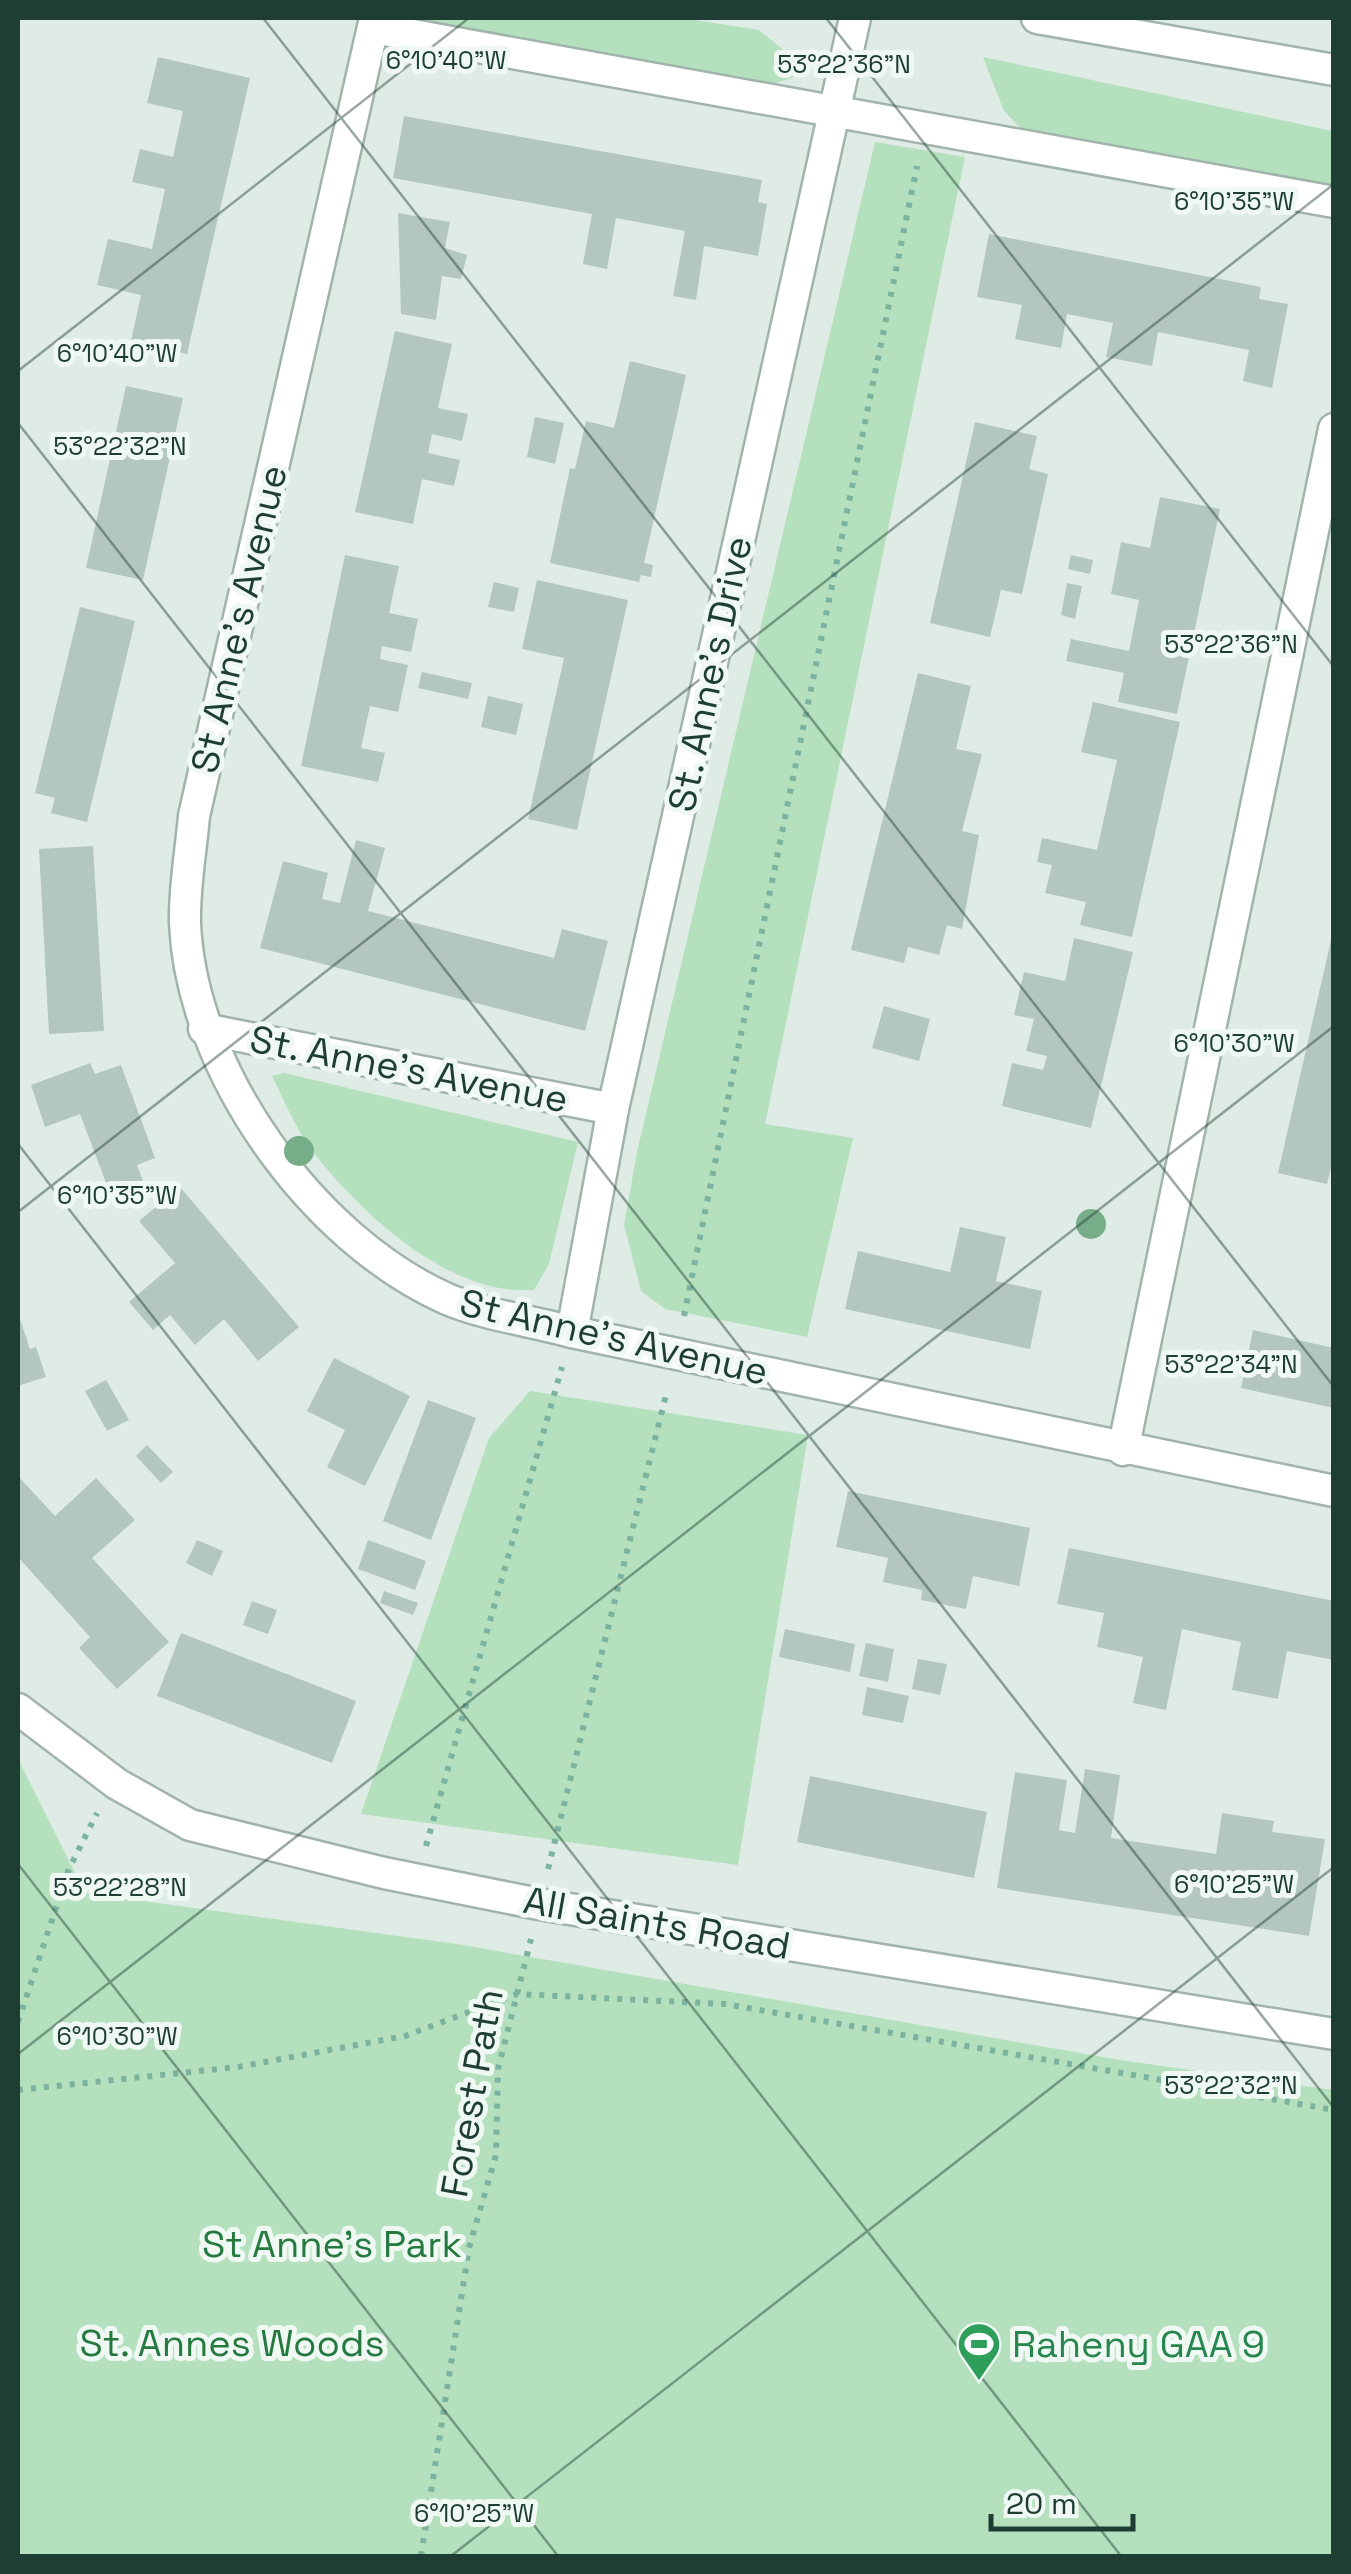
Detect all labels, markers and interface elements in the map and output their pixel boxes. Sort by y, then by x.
text: 6°10'40"W [386,44,506,76]
text: 53°22'36"N [777,48,911,80]
text: 6°10'35"W [1174,185,1294,217]
text: 6°10'40"W [57,337,177,369]
text: 53°22'32"N [53,430,187,462]
street label: St Anne's Avenue [180,460,298,778]
street label: St. Anne's Drive [657,532,763,816]
text: 53°22'36"N [1164,628,1298,660]
street label: St. Anne's Avenue [246,1015,572,1123]
text: 6°10'30"W [1173,1027,1295,1059]
text: 6°10'35"W [57,1179,177,1211]
street label: St Anne's Avenue [455,1278,773,1396]
text: 53°22'34"N [1164,1348,1298,1380]
text: 6°10'25"W [1174,1868,1294,1900]
text: 53°22'28"N [53,1871,187,1903]
street label: All Saints Road [520,1876,794,1970]
street label: Forest Path [430,1985,514,2201]
text: 6°10'30"W [56,2020,178,2052]
text: 53°22'32"N [1164,2069,1298,2101]
park label: St Anne's Park [202,2220,462,2268]
park label: St. Annes Woods [79,2319,385,2367]
place label: Raheny GAA 9 [1012,2320,1265,2368]
sports icon: Raheny GAA 9 [956,2321,1002,2382]
scale bar [991,2469,1134,2531]
text: 20 m [1006,2484,1077,2523]
text: 6°10'25"W [414,2497,534,2529]

